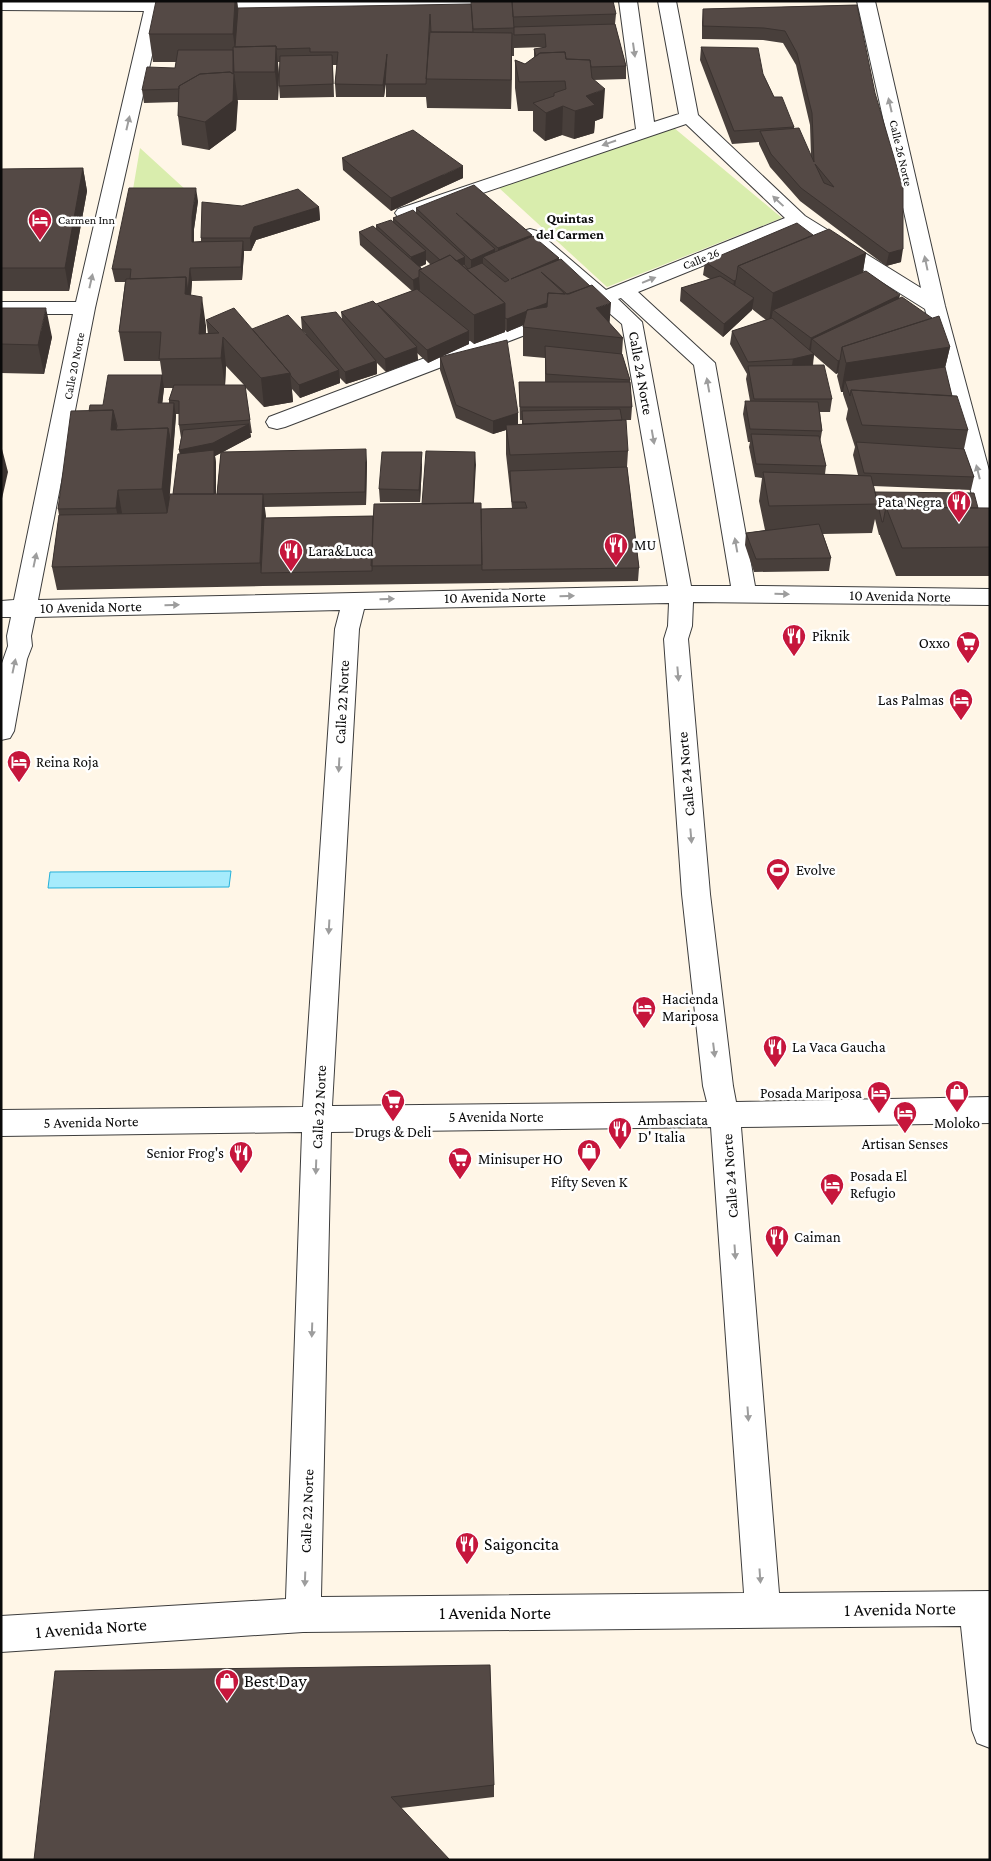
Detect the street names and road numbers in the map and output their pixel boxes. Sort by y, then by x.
street label: Calle 26 Norte [887,118,915,188]
street label: Calle 26 [681,245,721,273]
street label: Calle 24 Norte [626,330,656,416]
street label: Calle 20 Norte [61,331,87,401]
street label: 10 Avenida Norte [849,587,951,605]
street label: 10 Avenida Norte [444,588,546,606]
street label: 10 Avenida Norte [40,598,142,616]
street label: Calle 22 Norte [332,659,352,744]
street label: Calle 24 Norte [674,731,698,817]
street label: Calle 22 Norte [309,1064,329,1149]
street label: 5 Avenida Norte [448,1109,544,1125]
street label: 5 Avenida Norte [43,1113,139,1131]
street label: Calle 24 Norte [719,1133,741,1219]
street label: Calle 22 Norte [298,1468,316,1553]
street label: 1 Avenida Norte [844,1598,956,1620]
street label: 1 Avenida Norte [439,1603,551,1623]
street label: 1 Avenida Norte [35,1614,147,1642]

